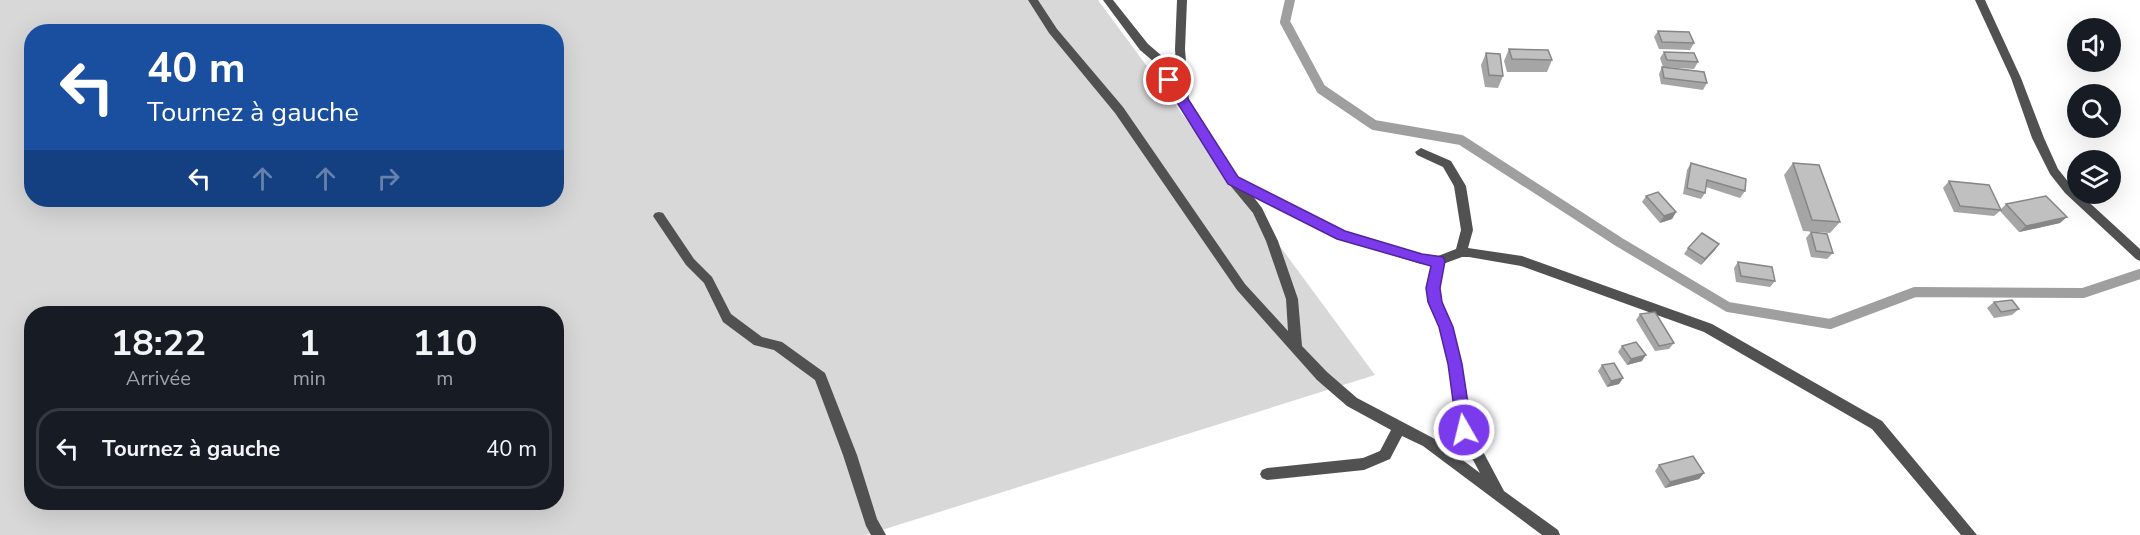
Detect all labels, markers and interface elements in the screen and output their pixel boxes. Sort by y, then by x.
map controls [2067,18,2121,204]
button: sound [2067,18,2121,72]
text: 40 m [147,40,246,97]
icon: left [48,48,126,126]
pin [1143,54,1194,105]
icon: arrive [1152,63,1185,96]
button: search [2067,84,2121,138]
text: Tournez à gauche [147,94,359,131]
button: layers [2067,150,2121,204]
icon: left [183,162,216,195]
icon: ahead [246,162,279,195]
icon: ahead [309,162,342,195]
icon: right [372,162,405,195]
text: 18:22 [111,319,206,368]
text: 1 [298,319,320,368]
text: 110 [412,319,477,368]
text: Arrivée [126,365,191,392]
text: min [293,365,326,392]
text: m [436,365,453,392]
position arrow [1432,398,1496,462]
icon: left [51,432,84,465]
text: Tournez à gauche [102,434,280,464]
text: 40 m [486,434,537,464]

